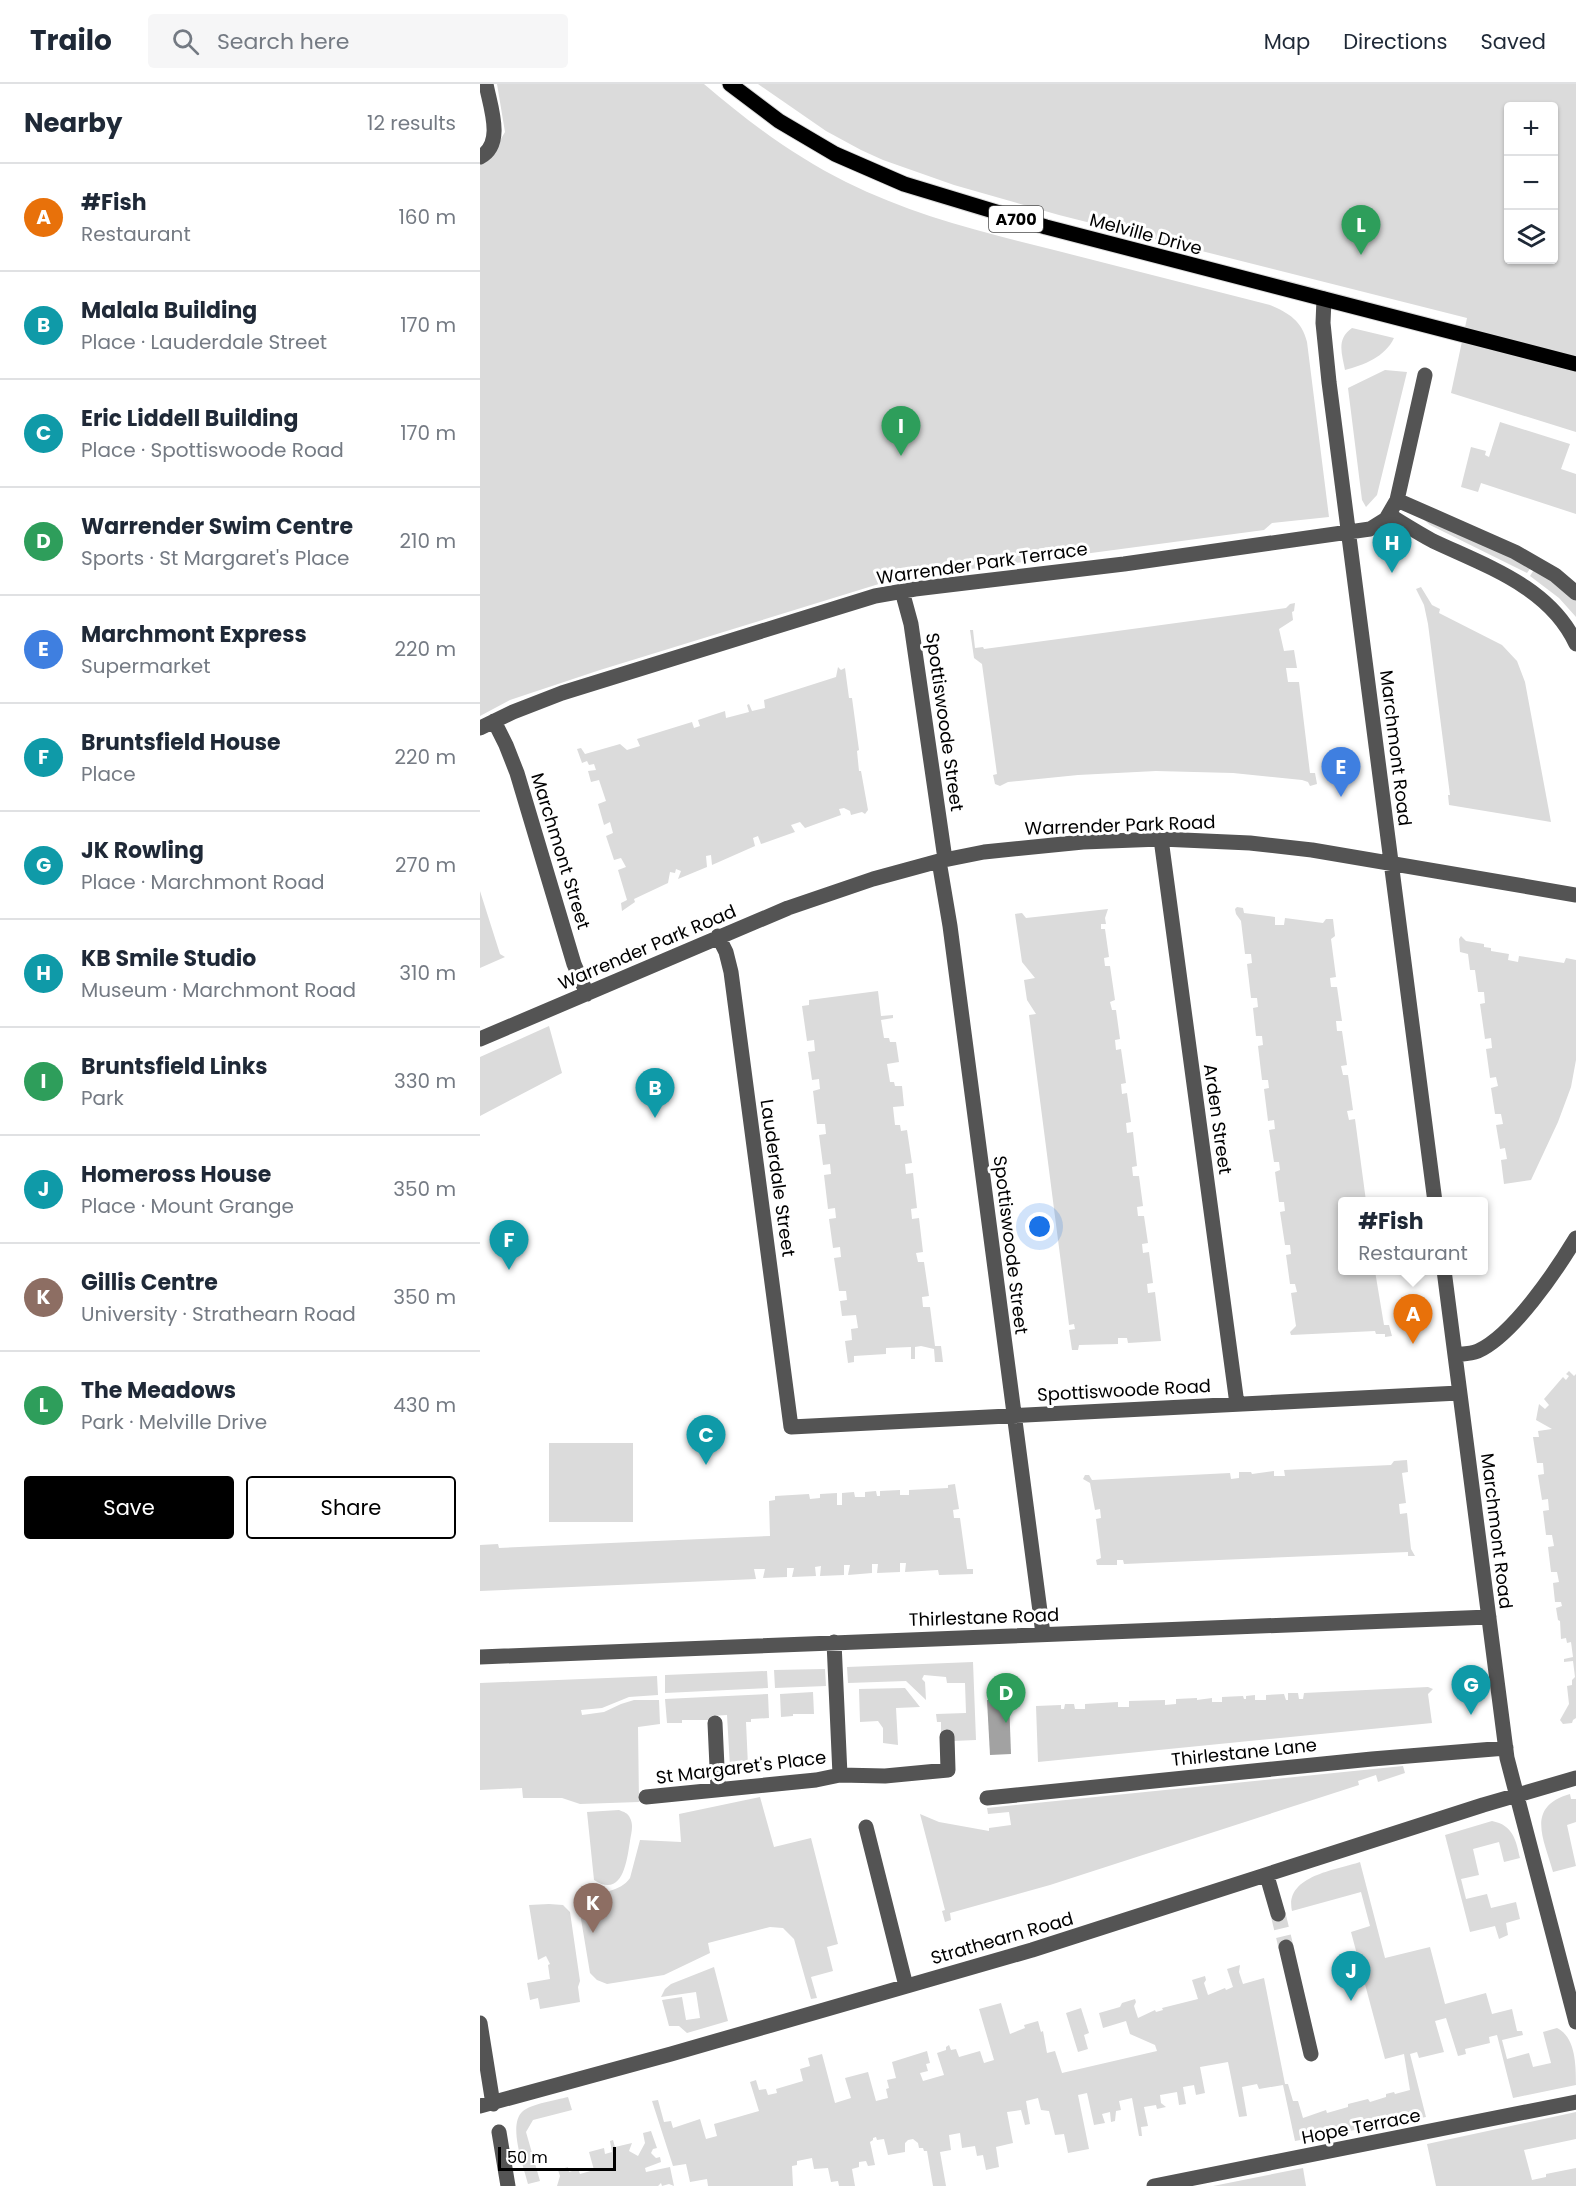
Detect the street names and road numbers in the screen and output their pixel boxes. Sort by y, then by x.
road number: A700 [989,206,1043,232]
street label: Melville Drive [1087,207,1205,261]
street label: Warrender Park Terrace [875,536,1089,590]
street label: Spottiswoode Street [920,631,970,813]
street label: Marchmont Road [1374,669,1418,827]
street label: Marchmont Street [525,770,597,932]
street label: Warrender Park Road [1024,809,1216,841]
street label: Warrender Park Road [554,898,740,996]
street label: Arden Street [1198,1062,1238,1176]
street label: Lauderdale Street [755,1098,801,1258]
street label: Spottiswoode Street [988,1154,1034,1336]
street label: Spottiswoode Road [1037,1373,1211,1407]
street label: Marchmont Road [1475,1452,1519,1610]
street label: Thirlestane Road [908,1602,1060,1632]
street label: Thirlestane Lane [1170,1732,1318,1772]
street label: St Margaret's Place [654,1744,828,1790]
street label: Strathearn Road [928,1906,1076,1970]
street label: Hope Terrace [1299,2102,1423,2150]

